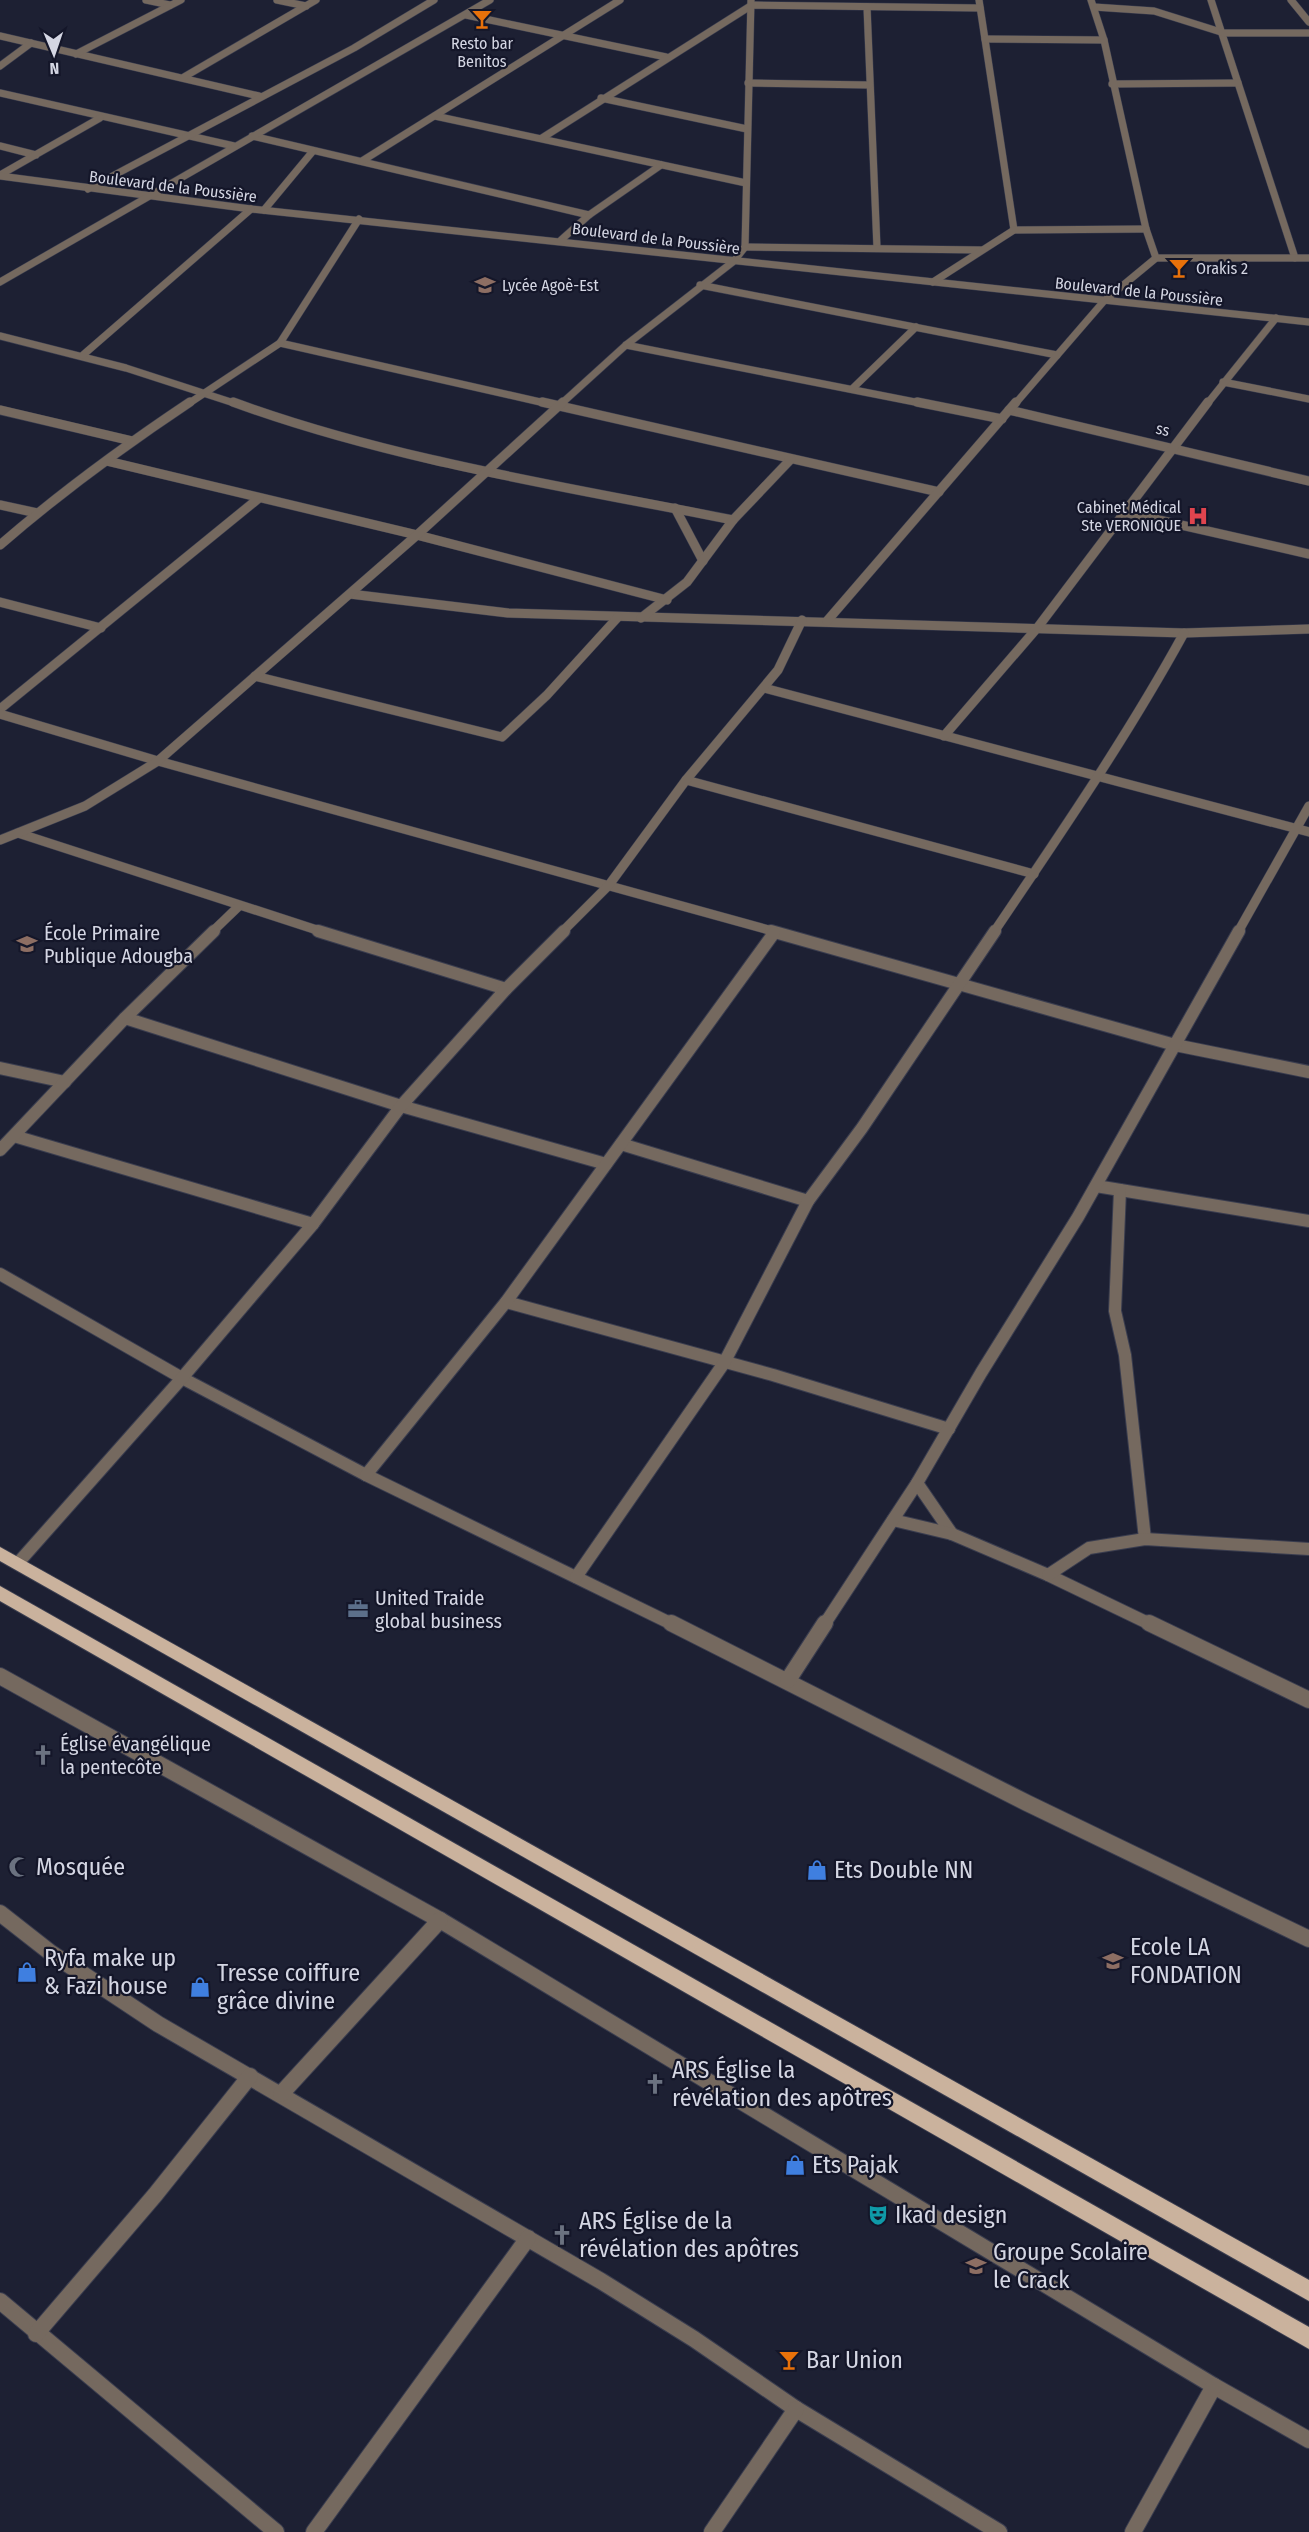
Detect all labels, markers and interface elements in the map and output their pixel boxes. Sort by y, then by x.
bar icon: Resto bar Benitos [470,7,494,31]
north arrow [24,24,84,84]
place label: Resto bar Benitos [451,34,513,71]
text: N [49,59,60,78]
street label: Boulevard de la Poussière [88,167,258,206]
street label: Boulevard de la Poussière [571,219,741,258]
bar icon: Orakis 2 [1167,256,1191,280]
place label: Orakis 2 [1196,259,1248,278]
school or university icon: Lycée Agoè-Est [473,273,497,297]
street label: Boulevard de la Poussière [1054,273,1224,310]
place label: Lycée Agoè-Est [502,276,599,295]
street label: ss [1154,419,1172,440]
place label: Cabinet Médical Ste VERONIQUE [1077,498,1181,535]
hospital icon: Cabinet Médical Ste VERONIQUE [1186,504,1210,528]
place label: École Primaire Publique Adougba [44,921,193,968]
school or university icon: École Primaire Publique Adougba [15,932,39,956]
place label: United Traide global business [375,1586,502,1633]
office icon: United Traide global business [346,1597,370,1621]
place label: Église évangélique la pentecôte [60,1732,211,1779]
church icon: Église évangélique la pentecôte [31,1743,55,1767]
place label: Mosquée [36,1853,125,1881]
mosque icon: Mosquée [7,1855,31,1879]
place label: Ets Double NN [834,1856,973,1884]
shop icon: Ets Double NN [805,1858,829,1882]
place label: Ecole LA FONDATION [1130,1933,1242,1989]
place label: Ryfa make up & Fazi house [44,1944,176,2000]
school or university icon: Ecole LA FONDATION [1101,1949,1125,1973]
place label: Tresse coiffure grâce divine [217,1959,360,2015]
shop icon: Ryfa make up & Fazi house [15,1960,39,1984]
shop icon: Tresse coiffure grâce divine [188,1975,212,1999]
place label: ARS Église la révélation des apôtres [672,2055,892,2112]
church icon: ARS Église la révélation des apôtres [643,2072,667,2096]
place label: Ets Pajak [812,2151,899,2179]
shop icon: Ets Pajak [783,2153,807,2177]
place label: Ikad design [895,2201,1007,2229]
theatre icon: Ikad design [866,2203,890,2227]
place label: ARS Église de la révélation des apôtres [579,2206,799,2263]
church icon: ARS Église de la révélation des apôtres [550,2223,574,2247]
place label: Groupe Scolaire le Crack [993,2238,1148,2294]
school or university icon: Groupe Scolaire le Crack [964,2254,988,2278]
place label: Bar Union [806,2346,903,2374]
bar icon: Bar Union [777,2348,801,2372]

